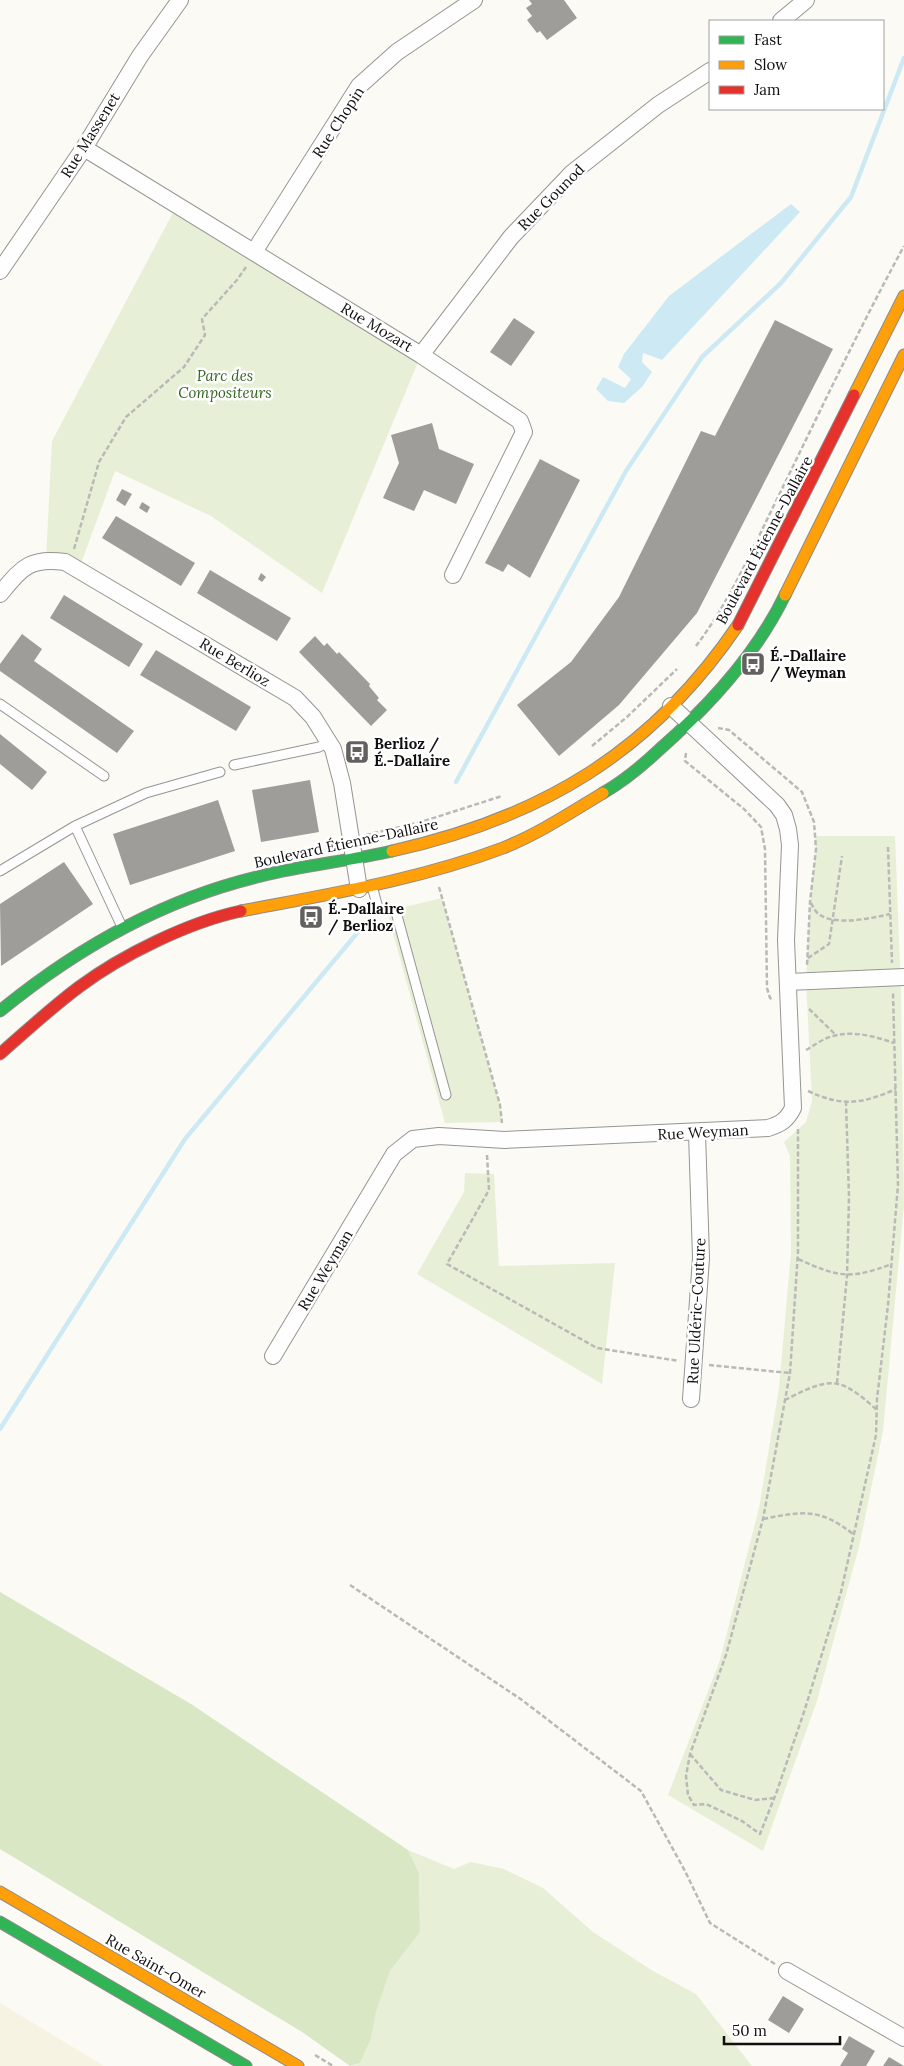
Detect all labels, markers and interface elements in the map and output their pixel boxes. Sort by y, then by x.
legend [709,20,884,110]
text: Fast [754,30,782,49]
text: Slow [754,55,787,74]
text: Jam [753,80,781,99]
street label: Rue Chopin [308,83,368,161]
street label: Rue Massenet [56,89,124,181]
street label: Rue Gounod [514,160,588,234]
street label: Rue Mozart [338,298,417,356]
park label: Parc des Compositeurs [178,366,272,402]
street label: Boulevard Étienne-Dallaire [711,453,817,627]
street label: Rue Berlioz [196,633,274,691]
place label: É.-Dallaire / Weyman [770,646,847,683]
bus stop icon: É.-Dallaire / Weyman [740,651,766,677]
place label: Berlioz / É.-Dallaire [374,734,450,770]
bus stop icon: Berlioz / É.-Dallaire [344,739,370,765]
street label: Boulevard Étienne-Dallaire [252,814,440,872]
place label: É.-Dallaire / Berlioz [328,899,404,936]
bus stop icon: É.-Dallaire / Berlioz [298,904,324,930]
street label: Rue Weyman [657,1120,749,1144]
street label: Rue Weyman [293,1226,357,1314]
street label: Rue Uldéric-Couture [683,1237,709,1385]
street label: Rue Saint-Omer [102,1930,210,2003]
scale bar [724,2014,840,2046]
text: 50 m [732,2021,767,2040]

